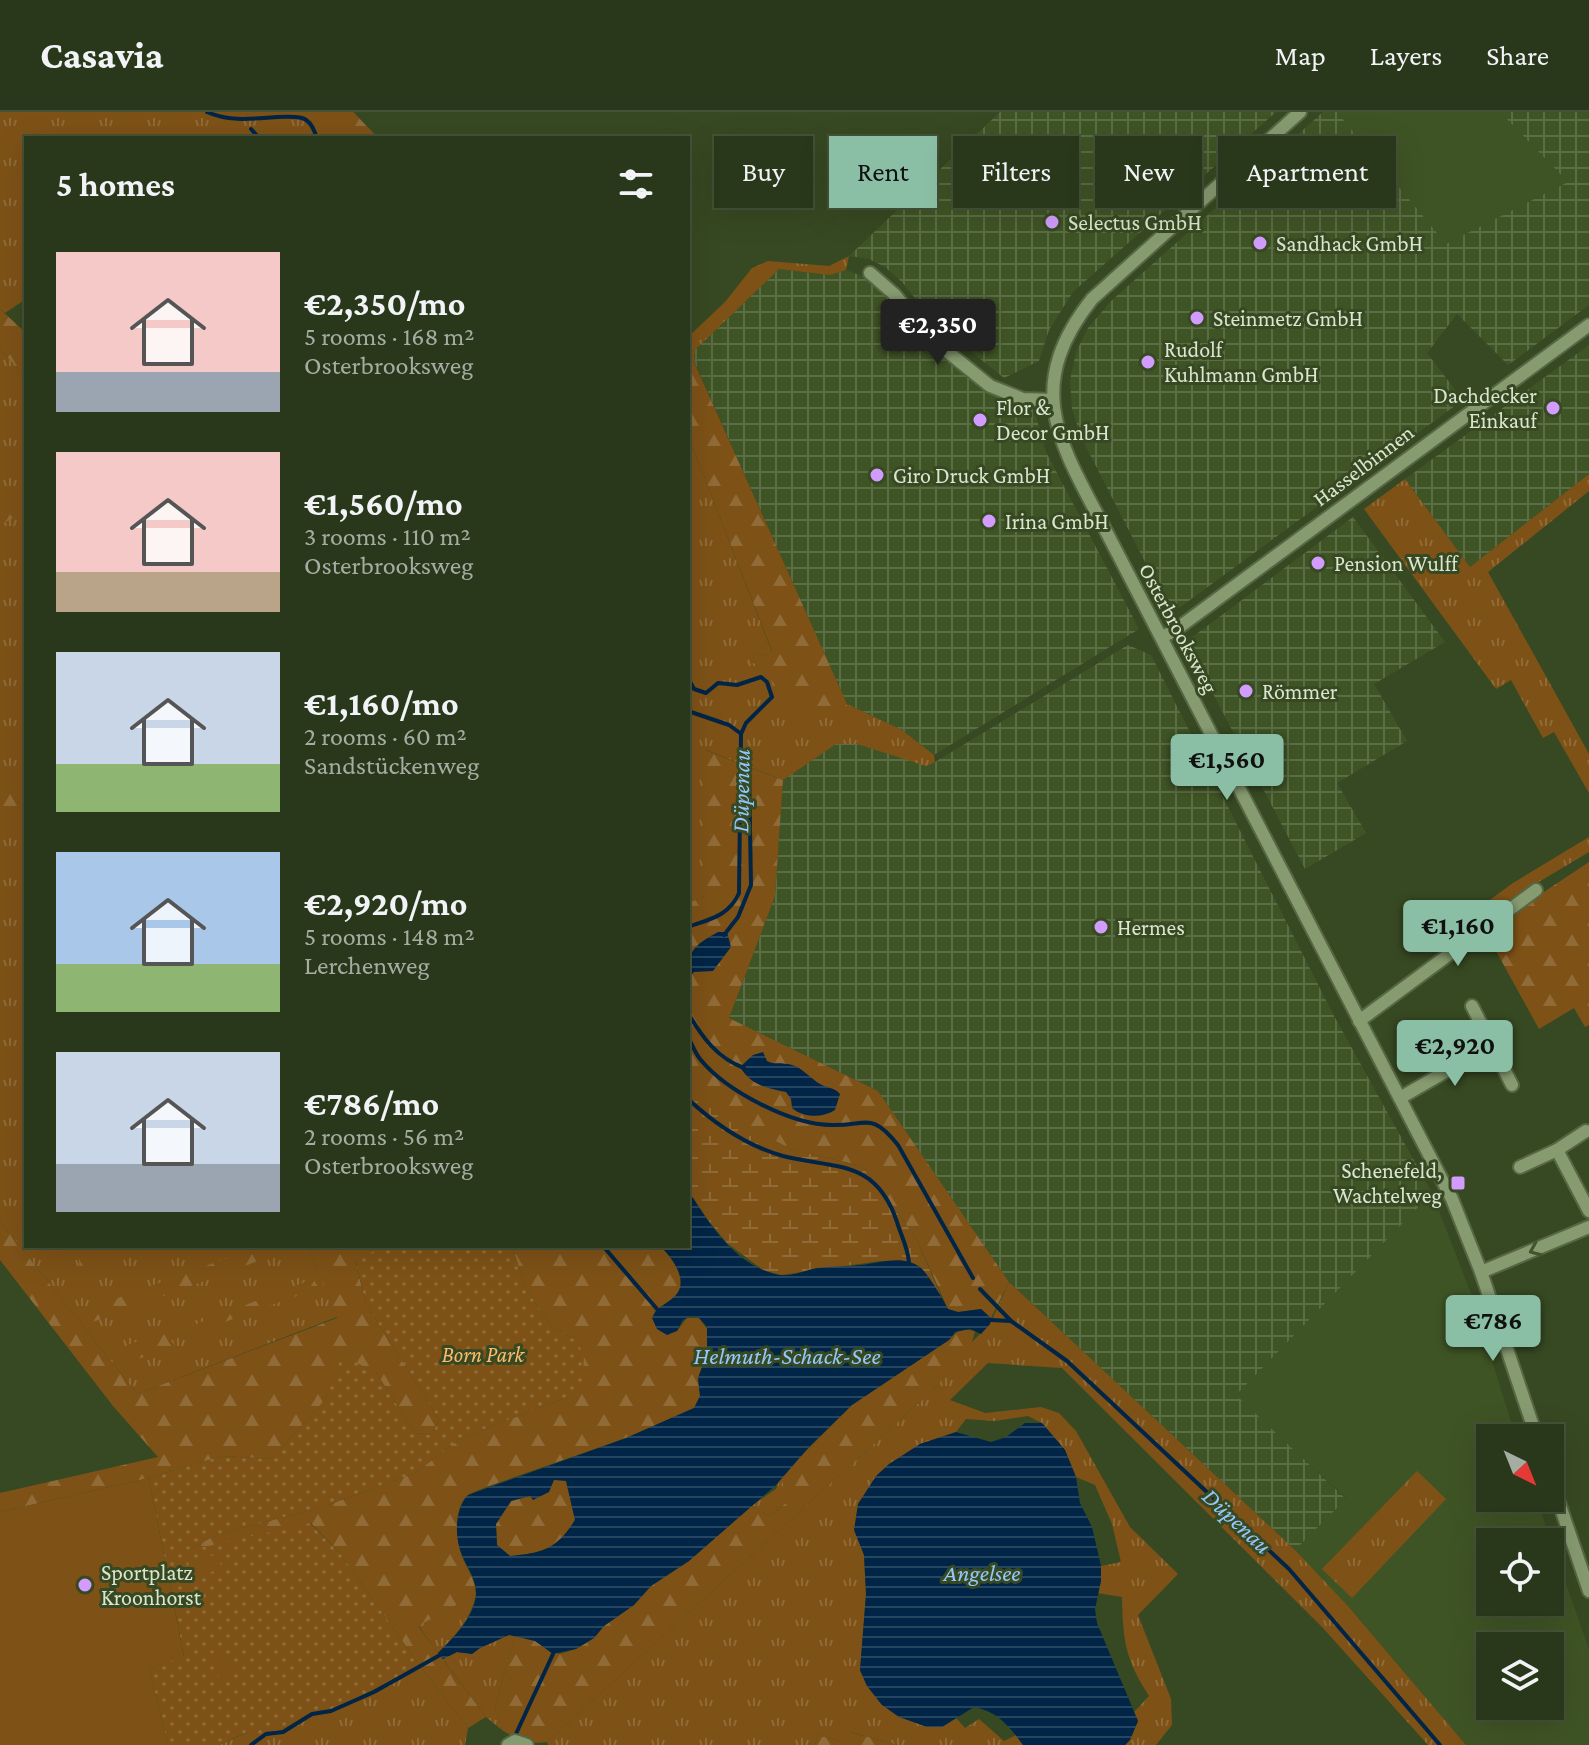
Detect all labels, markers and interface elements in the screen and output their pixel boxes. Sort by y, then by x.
text: Casavia [40,34,164,76]
text: Map [1275,40,1326,71]
text: Layers [1370,40,1442,71]
text: Share [1486,40,1549,71]
chip: Buy [714,136,813,208]
chip: Rent [829,136,937,208]
chip: Filters [953,136,1079,208]
chip: New [1095,136,1202,208]
chip: Apartment [1218,136,1396,208]
icon: filters [614,162,658,206]
text: 5 homes [56,166,175,203]
place label: Selectus GmbH [1068,210,1202,235]
marker: Selectus GmbH [1043,213,1061,231]
place label: Sandhack GmbH [1276,231,1423,256]
marker: Sandhack GmbH [1251,234,1269,252]
icon: home [120,284,216,380]
text: €2,350/mo [304,285,465,322]
pin: €2,350 [873,299,1003,367]
place label: Steinmetz GmbH [1213,306,1363,331]
marker: Steinmetz GmbH [1188,309,1206,327]
text: €2,350 [899,310,977,339]
text: 5 rooms · 168 m² [304,322,474,351]
place label: Rudolf Kuhlmann GmbH [1164,337,1319,387]
text: Osterbrooksweg [304,351,474,380]
marker: Rudolf Kuhlmann GmbH [1139,353,1157,371]
place label: Dachdecker Einkauf [1433,383,1538,433]
place label: Flor & Decor GmbH [996,395,1110,445]
marker: Dachdecker Einkauf [1544,399,1562,417]
marker: Flor & Decor GmbH [971,411,989,429]
street label: Hasselbinnen [1308,419,1419,511]
place label: Giro Druck GmbH [893,463,1050,488]
marker: Giro Druck GmbH [868,466,886,484]
icon: home [120,484,216,580]
text: €1,560/mo [304,485,463,522]
place label: Irina GmbH [1005,509,1109,534]
marker: Irina GmbH [980,512,998,530]
text: 3 rooms · 110 m² [304,522,471,551]
text: Osterbrooksweg [304,551,474,580]
place label: Pension Wulff [1334,551,1459,576]
marker: Pension Wulff [1309,554,1327,572]
street label: Osterbrooksweg [1134,559,1223,698]
place label: Römmer [1262,679,1338,704]
marker: Römmer [1237,682,1255,700]
icon: home [120,684,216,780]
text: €1,160/mo [304,685,459,722]
text: 2 rooms · 60 m² [304,722,467,751]
pin: €1,560 [1162,734,1292,802]
text: €1,560 [1189,745,1265,774]
water label: Düpenau [726,749,755,833]
text: Sandstückenweg [304,751,480,780]
icon: home [120,884,216,980]
text: €2,920/mo [304,885,467,922]
pin: €1,160 [1393,900,1523,968]
text: €1,160 [1421,911,1495,940]
place label: Hermes [1117,915,1185,940]
marker: Hermes [1092,918,1110,936]
text: 5 rooms · 148 m² [304,922,475,951]
text: Lerchenweg [304,951,430,980]
pin: €2,920 [1390,1020,1520,1088]
text: €2,920 [1415,1031,1495,1060]
icon: home [120,1084,216,1180]
text: €786/mo [304,1085,439,1122]
text: 2 rooms · 56 m² [304,1122,464,1151]
text: Osterbrooksweg [304,1151,474,1180]
place label: Schenefeld, Wachtelweg [1333,1158,1442,1208]
marker: Schenefeld, Wachtelweg [1449,1174,1467,1192]
one-way arrow [1529,1240,1543,1256]
pin: €786 [1446,1295,1540,1363]
text: €786 [1464,1306,1522,1335]
park label: Born Park [442,1342,526,1367]
water label: Helmuth-Schack-See [694,1342,880,1369]
north arrow [1476,1424,1564,1512]
map controls [1476,1424,1564,1720]
water label: Düpenau [1197,1482,1277,1559]
button: locate [1476,1528,1564,1616]
water label: Angelsee [943,1559,1020,1586]
place label: Sportplatz Kroonhorst [101,1560,202,1610]
marker: Sportplatz Kroonhorst [76,1576,94,1594]
button: layers [1476,1632,1564,1720]

